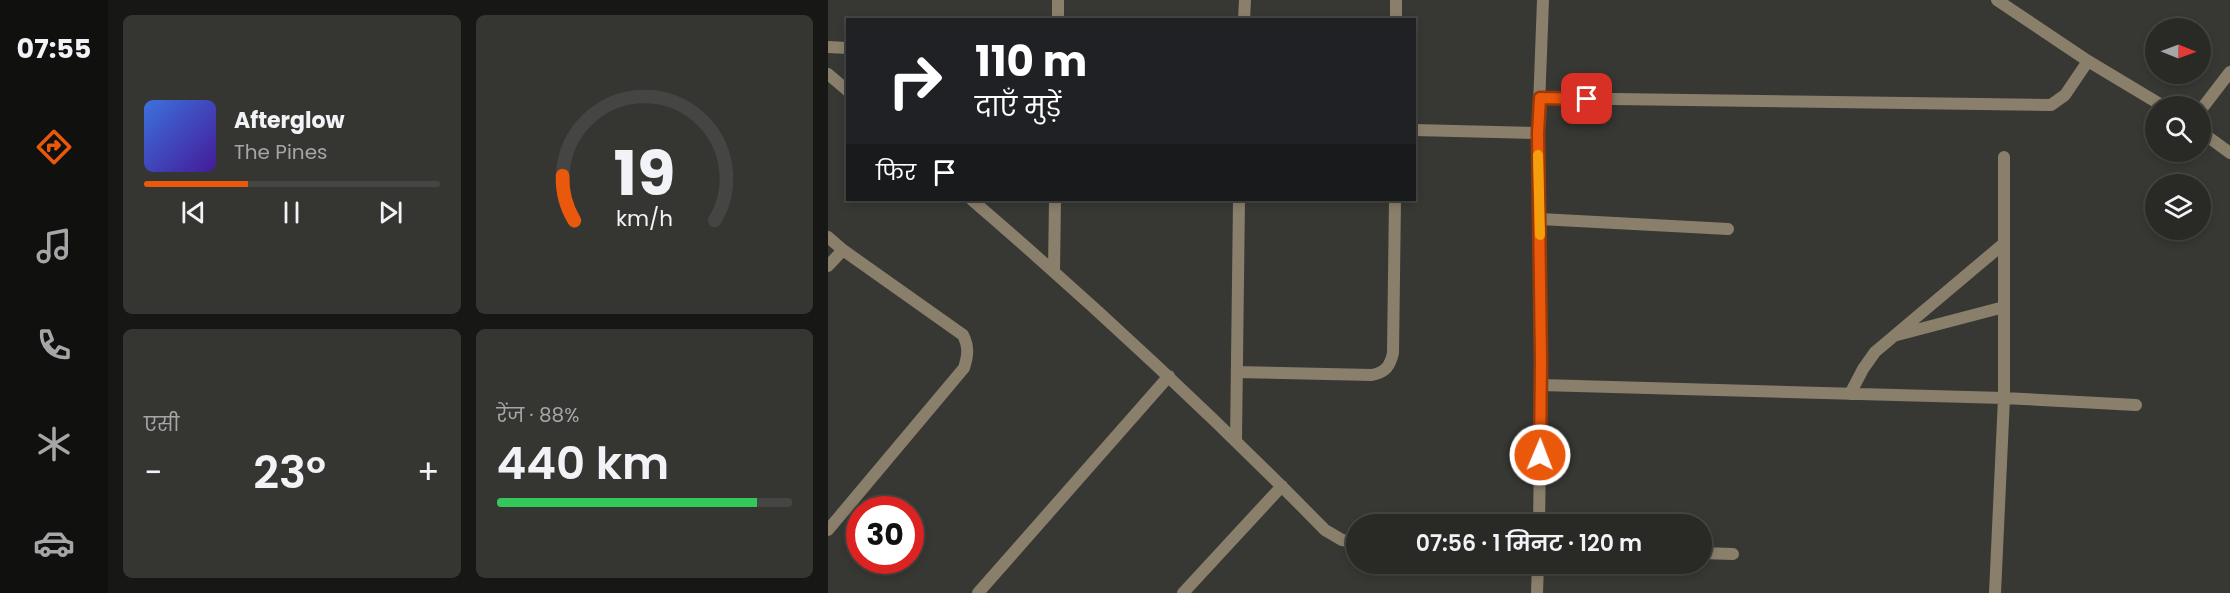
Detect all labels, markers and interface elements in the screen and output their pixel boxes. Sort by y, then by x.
north arrow [2145,18,2211,84]
map controls [2145,18,2211,240]
text: 07:55 [17,30,91,67]
text: 110 m [975,32,1087,91]
icon: right [876,42,954,120]
pin [1561,73,1612,124]
icon: arrive [1570,82,1603,115]
text: दाएँ मुड़ें [975,88,1061,125]
button: search [2145,96,2211,162]
text: Afterglow [234,105,345,136]
icon: directions [33,126,75,168]
text: 19 [613,130,675,218]
text: The Pines [234,138,328,166]
icon: arrive [928,156,961,189]
text: फिर [876,157,916,188]
button: layers [2145,174,2211,240]
icon: previous [177,196,210,229]
icon: pause [275,196,308,229]
icon: next [374,196,407,229]
text: km/h [616,204,673,235]
icon: music [33,225,75,267]
icon: phone [33,324,75,366]
text: रेंज · 88% [497,401,579,429]
text: एसी [144,410,179,438]
icon: climate [33,423,75,465]
position arrow [1508,423,1572,487]
text: 440 km [497,432,669,495]
text: 23° [253,441,326,504]
text: − [144,449,162,496]
text: + [417,449,440,496]
speed limit sign: 30 [846,496,924,574]
icon: car [33,522,75,564]
text: 07:56 · 1 मिनट · 120 m [1416,528,1642,559]

